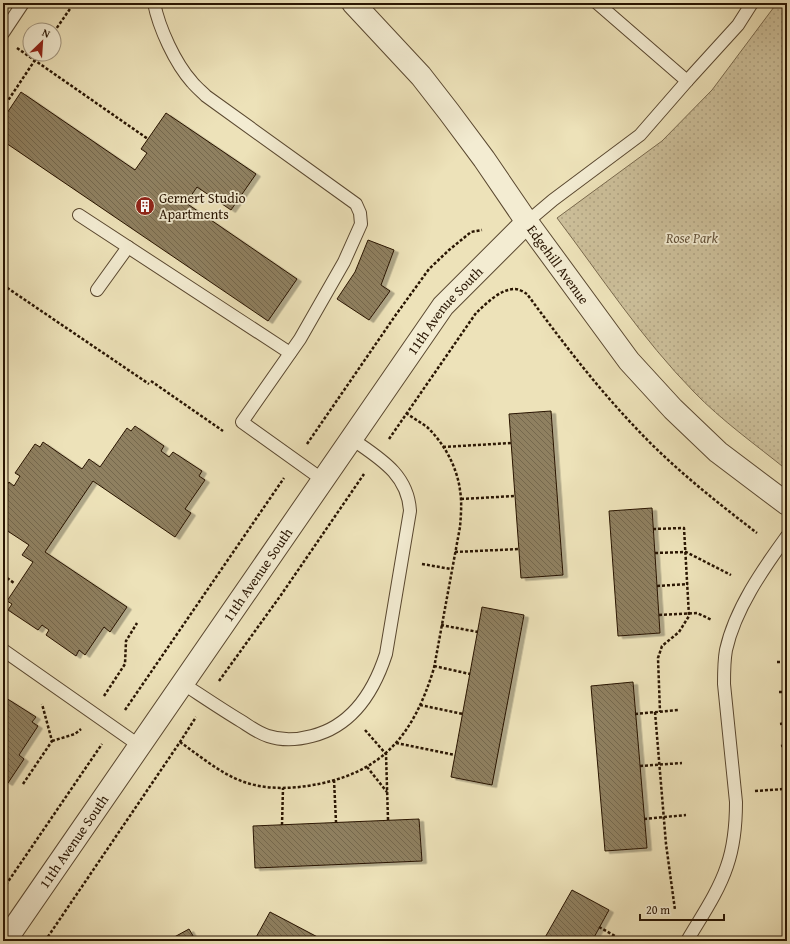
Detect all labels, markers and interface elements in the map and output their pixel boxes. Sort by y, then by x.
north arrow [22,22,62,62]
text: N [40,24,54,42]
place label: Gernert Studio Apartments [159,188,246,224]
building icon: Gernert Studio Apartments [134,195,156,217]
street label: Edgehill Avenue [522,221,594,309]
park label: Rose Park [665,228,719,248]
street label: 11th Avenue South [402,262,487,359]
street label: 11th Avenue South [218,524,297,626]
street label: 11th Avenue South [34,790,113,892]
scale bar [640,896,724,922]
text: 20 m [646,901,670,918]

